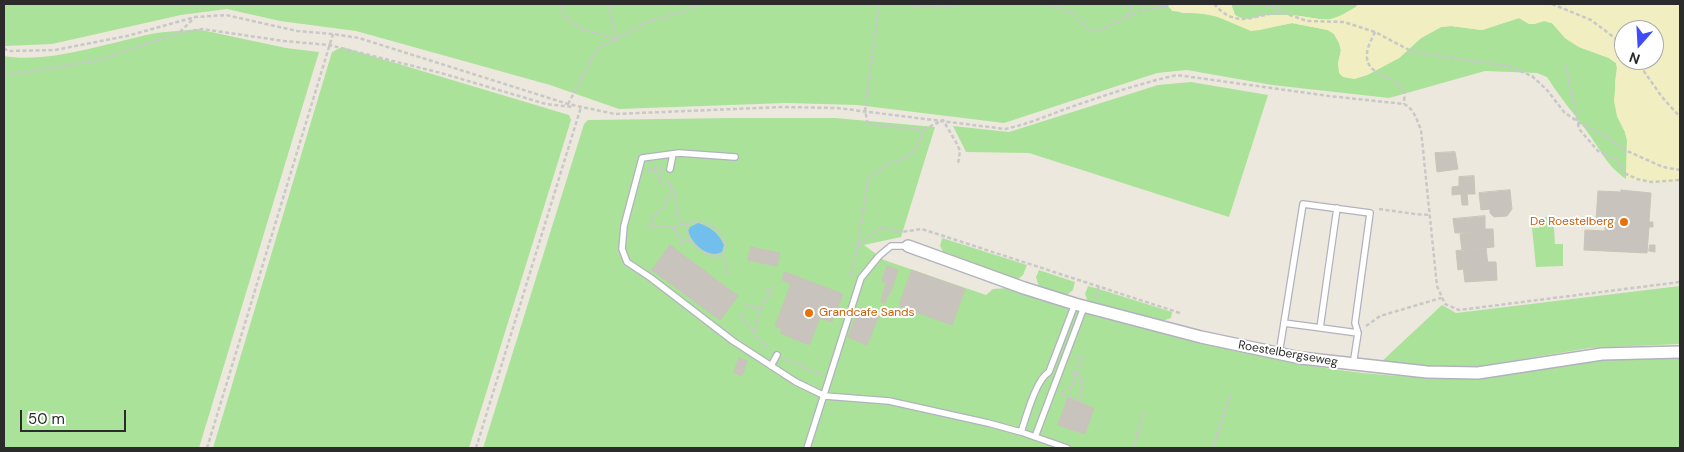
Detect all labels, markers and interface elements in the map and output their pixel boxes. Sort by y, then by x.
north arrow [1614,20,1664,70]
text: N [1627,48,1642,68]
place label: De Roestelberg [1530,215,1614,229]
marker: De Roestelberg [1618,216,1630,228]
place label: Grandcafe Sands [819,306,915,320]
marker: Grandcafe Sands [803,307,815,319]
street label: Roestelbergseweg [1237,338,1339,370]
scale bar [22,400,129,432]
text: 50 m [28,409,65,429]

